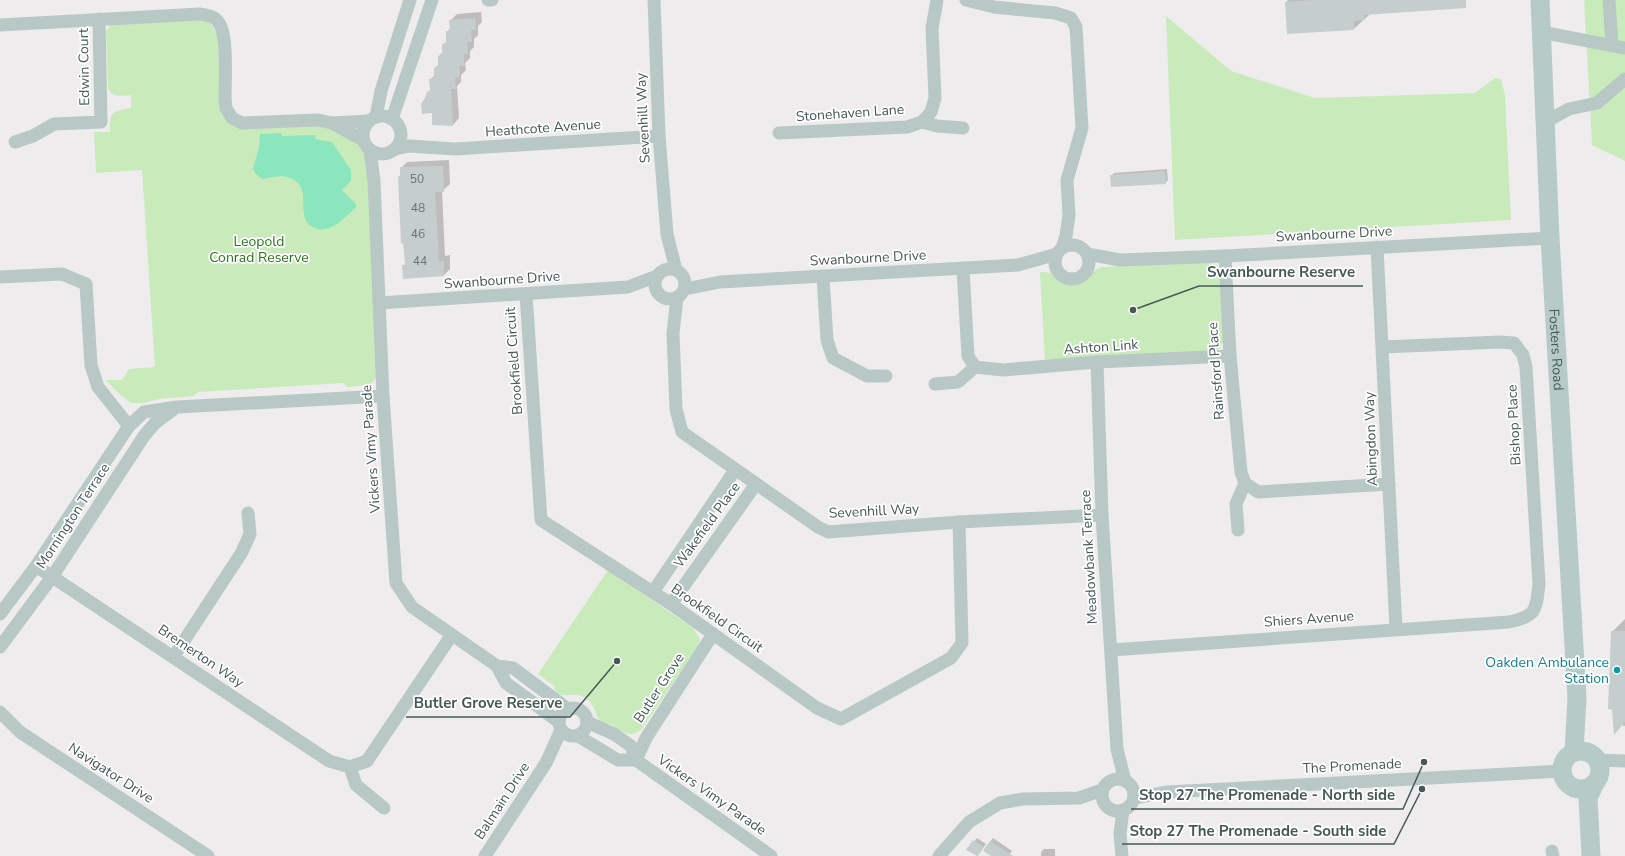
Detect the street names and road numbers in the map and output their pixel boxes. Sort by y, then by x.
street label: Edwin Court [74,28,94,106]
street label: Sevenhill Way [631,71,655,164]
street label: Stonehaven Lane [795,100,905,126]
street label: Heathcote Avenue [485,114,601,142]
street label: Swanbourne Drive [1275,221,1393,247]
street label: Swanbourne Drive [809,245,927,271]
street label: Swanbourne Drive [443,266,561,294]
street label: Brookfield Circuit [501,306,527,416]
street label: Fosters Road [1545,308,1568,391]
street label: Rainsford Place [1203,322,1229,420]
street label: Ashton Link [1063,335,1140,359]
street label: Vickers Vimy Parade [357,384,385,515]
street label: Bishop Place [1502,384,1526,466]
street label: Abingdon Way [1360,391,1382,487]
street label: Mornington Terrace [32,460,114,572]
street label: Wakefield Place [669,478,745,572]
street label: Meadowbank Terrace [1076,489,1102,625]
street label: Sevenhill Way [828,499,921,523]
street label: Brookfield Circuit [667,579,767,657]
street label: Shiers Avenue [1263,606,1355,632]
street label: Bremerton Way [154,620,248,692]
street label: Butler Grove [629,649,689,727]
street label: Navigator Drive [65,738,157,808]
street label: Vickers Vimy Parade [653,750,770,840]
street label: The Promenade [1302,754,1402,778]
street label: Balmain Drive [470,759,534,843]

